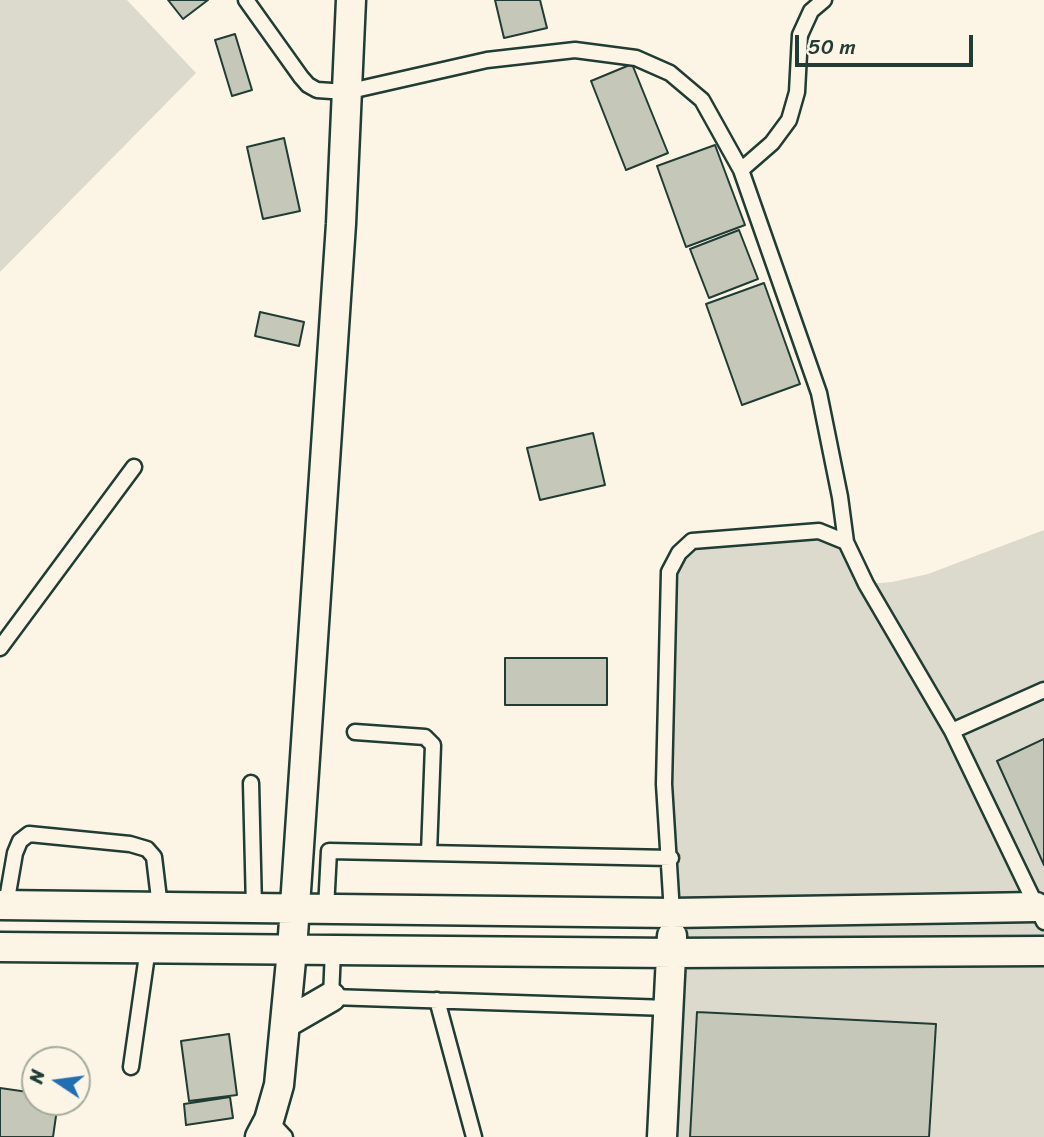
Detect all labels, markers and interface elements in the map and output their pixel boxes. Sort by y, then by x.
scale bar [799,21,978,65]
text: 50 m [808,28,856,66]
north arrow [21,1046,91,1116]
text: N [19,1066,55,1087]

